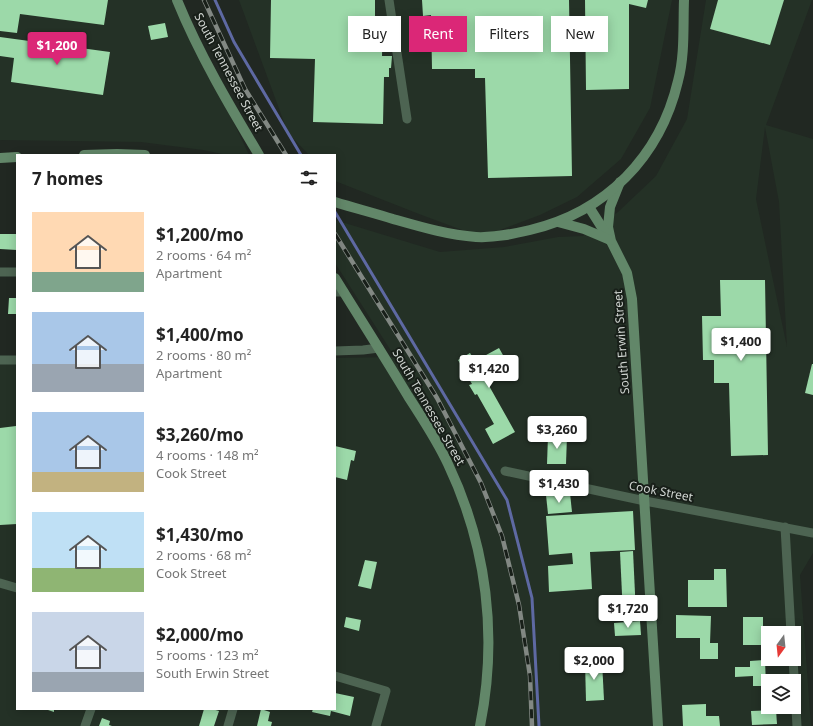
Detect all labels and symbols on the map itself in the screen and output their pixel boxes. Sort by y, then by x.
street label: South Tennessee Street [191,10,268,135]
pin: $1,200 [24,32,90,66]
street label: South Erwin Street [609,289,633,395]
pin: $1,400 [708,328,774,362]
street label: South Tennessee Street [389,346,470,469]
pin: $1,420 [456,355,522,389]
pin: $3,260 [524,416,590,450]
pin: $1,430 [526,470,592,504]
street label: Cook Street [627,476,695,506]
pin: $1,720 [595,595,661,629]
north arrow [761,626,801,666]
pin: $2,000 [561,647,627,681]

